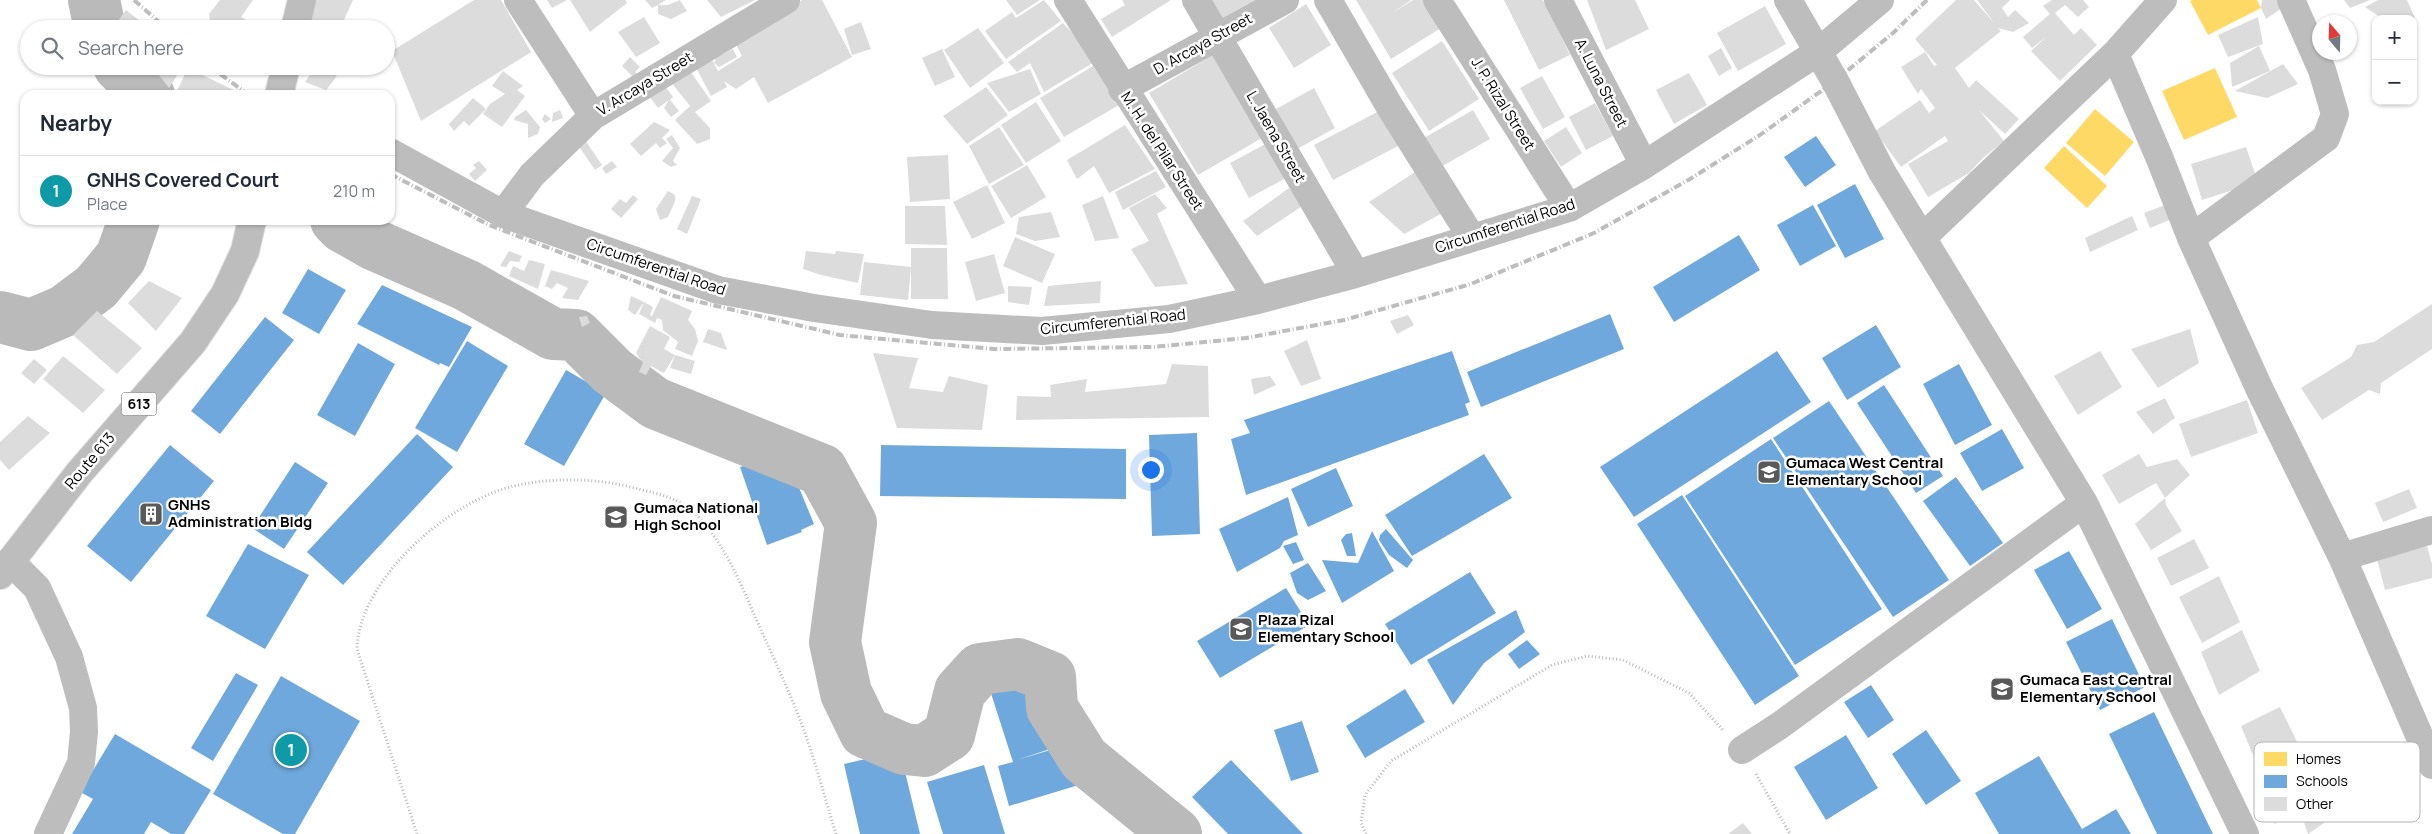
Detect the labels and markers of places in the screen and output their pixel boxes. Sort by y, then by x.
place label: Gumaca West Central Elementary School [1786,452,1943,490]
school or university icon: Gumaca West Central Elementary School [1756,459,1782,485]
place label: GNHS Administration Bldg [168,494,312,532]
place label: Gumaca National High School [634,497,758,535]
building icon: GNHS Administration Bldg [138,501,164,527]
school or university icon: Gumaca National High School [603,504,629,530]
place label: Plaza Rizal Elementary School [1258,609,1394,647]
school or university icon: Plaza Rizal Elementary School [1228,616,1254,642]
place label: Gumaca East Central Elementary School [2020,669,2172,707]
school or university icon: Gumaca East Central Elementary School [1989,676,2015,702]
pin: 1 [275,731,307,769]

